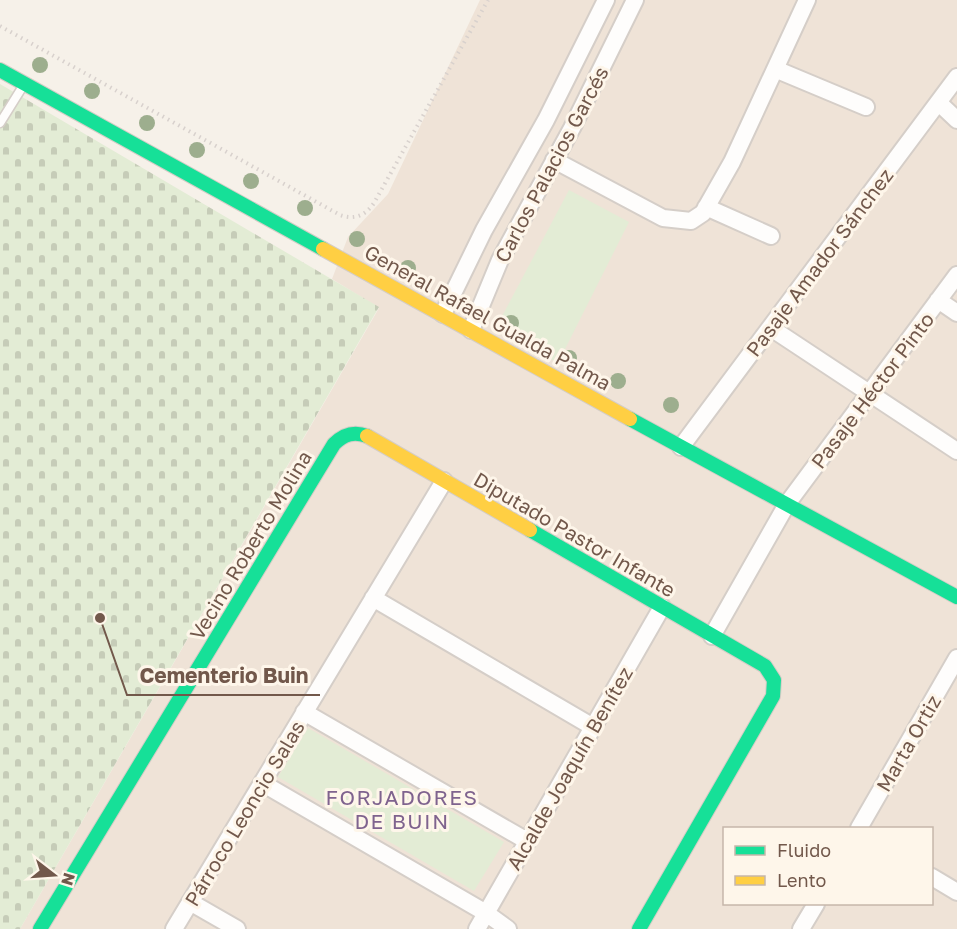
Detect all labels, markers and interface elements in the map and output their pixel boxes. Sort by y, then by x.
street label: Carlos Palacios Garcés [489,62,613,266]
street label: Pasaje Amador Sánchez [741,163,897,361]
street label: General Rafael Gualda Palma [361,239,615,395]
street label: Pasaje Héctor Pinto [806,307,938,473]
street label: Vecino Roberto Molina [184,446,316,644]
street label: Diputado Pastor Infante [470,466,680,602]
callout: Cementerio Buin [127,656,320,695]
text: Cementerio Buin [139,662,309,688]
street label: Alcalde Joaquín Benítez [501,662,637,874]
street label: Marta Ortiz [871,690,945,796]
street label: Párroco Leoncio Salas [179,716,309,910]
district label: FORJADORES DE BUIN [326,784,478,834]
legend [723,827,933,905]
text: Fluido [777,839,831,861]
north arrow [24,845,84,905]
text: Lento [777,869,826,891]
text: N [57,871,80,888]

